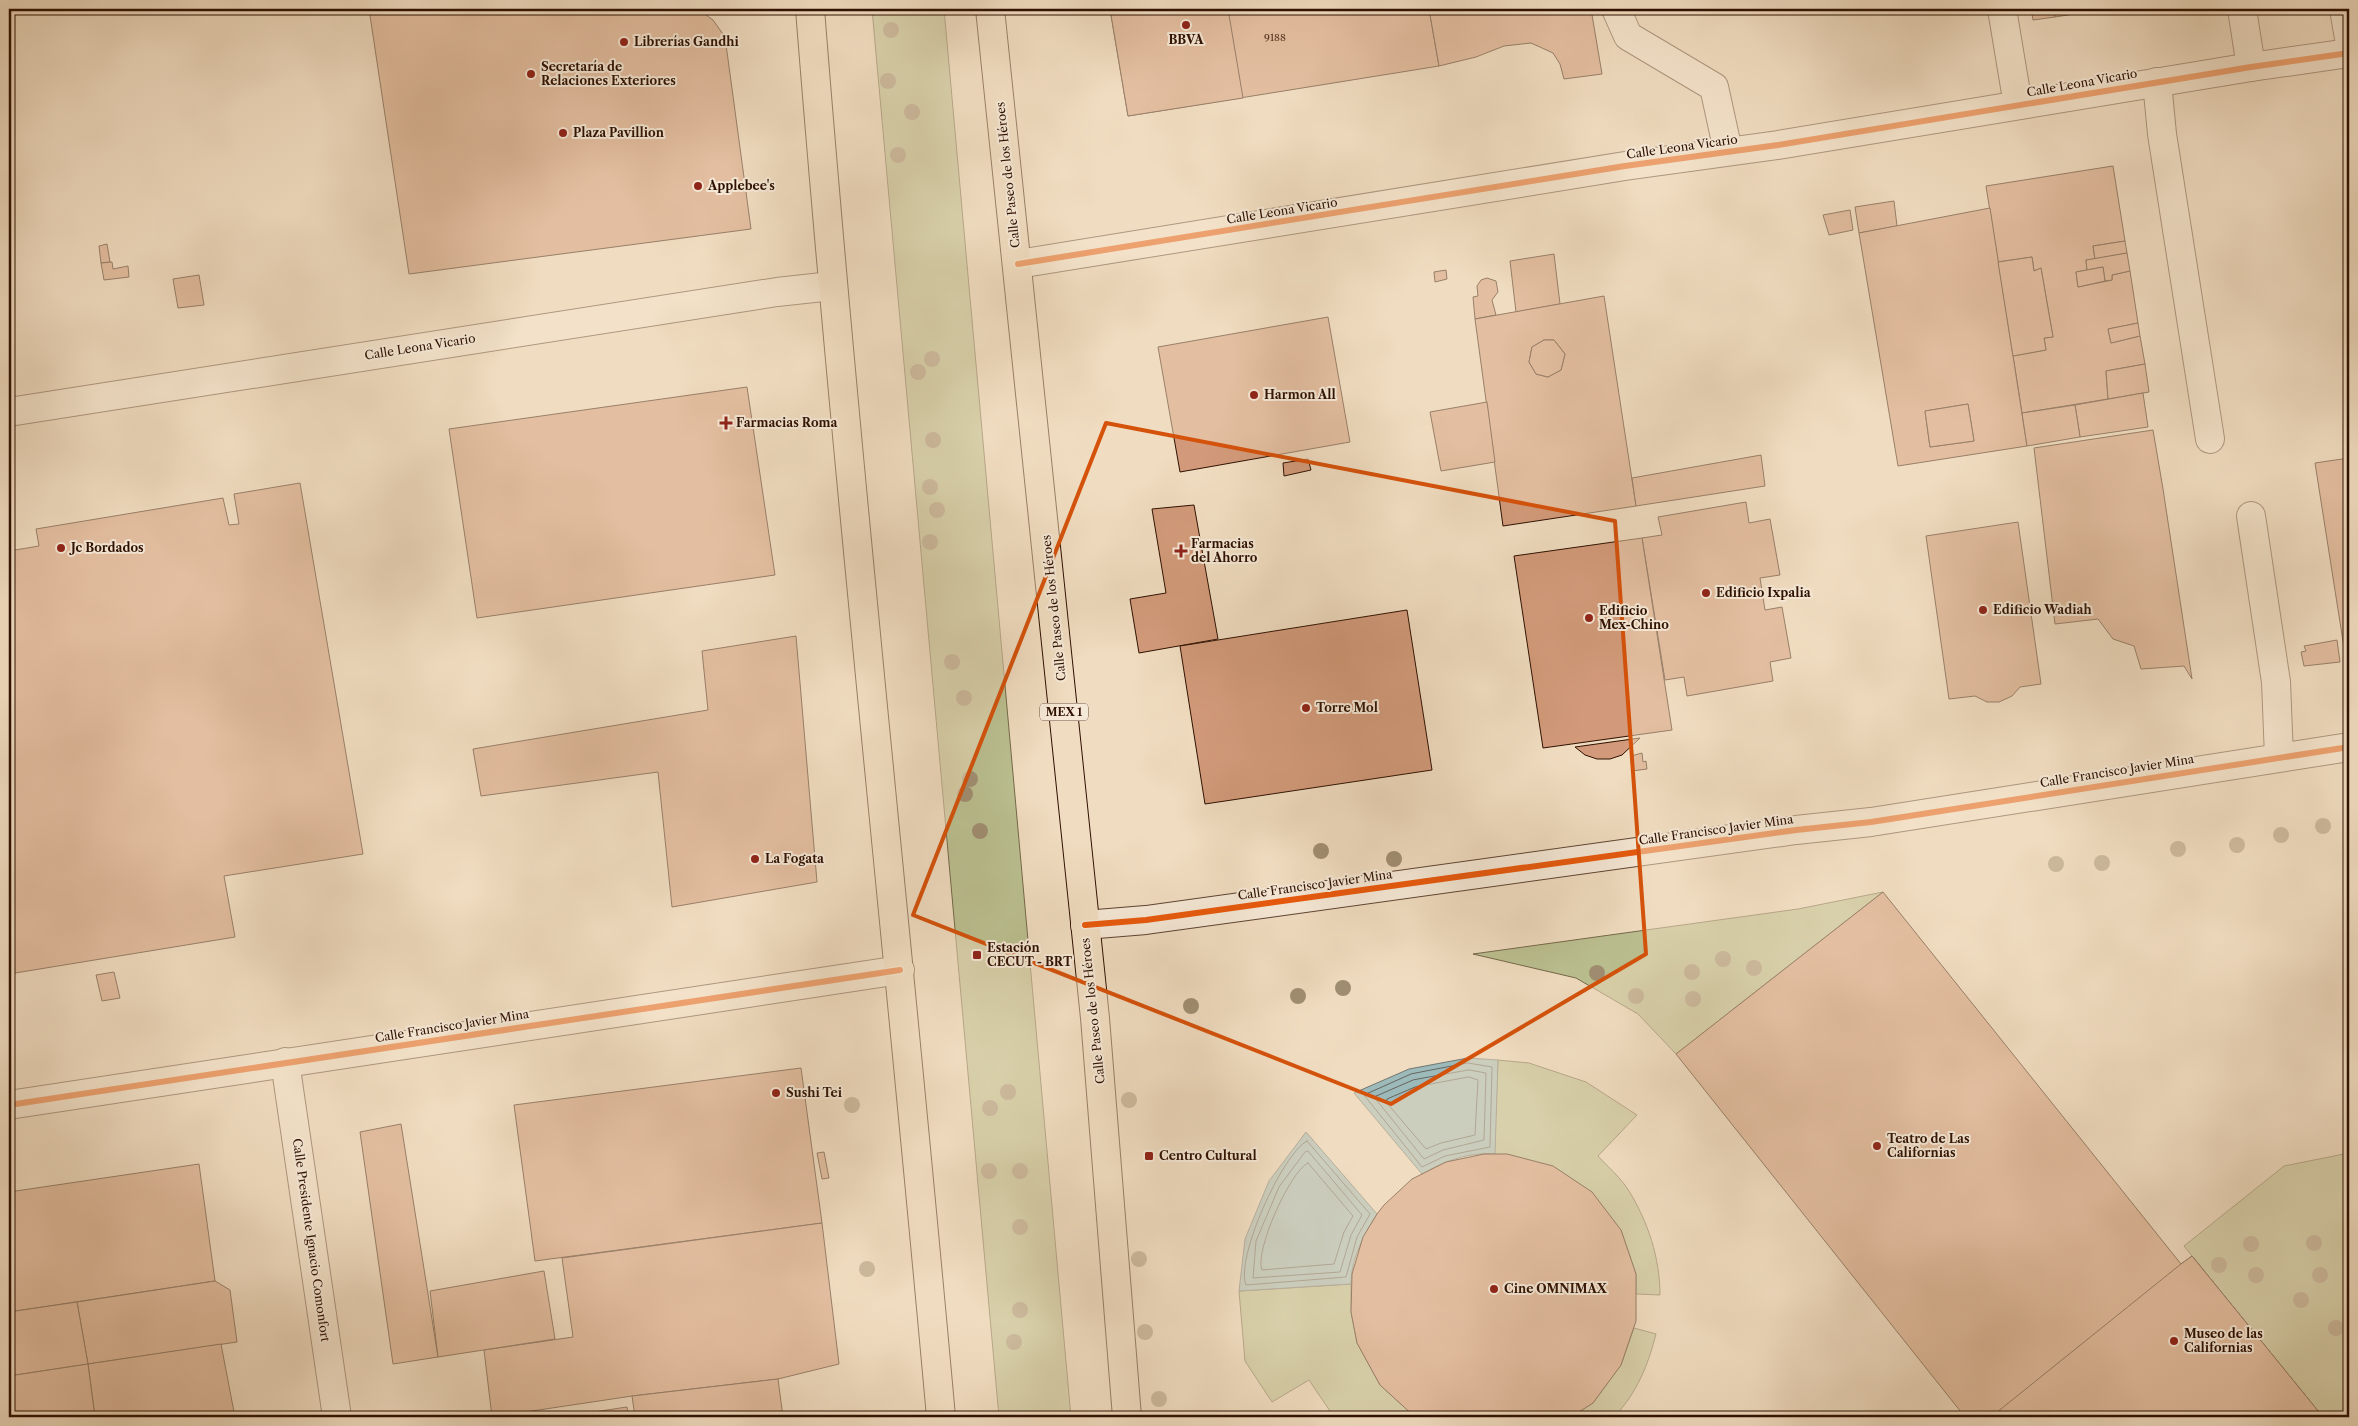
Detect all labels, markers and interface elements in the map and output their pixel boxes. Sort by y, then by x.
marker: BBVA [1180,19,1192,31]
house number: 9188 [1264,31,1286,44]
place label: BBVA [1168,32,1204,47]
place label: Librerías Gandhi [634,34,740,49]
marker: Librerías Gandhi [618,36,630,48]
place label: Secretaría de Relaciones Exteriores [541,59,676,88]
street label: Calle Leona Vicario [2025,65,2138,100]
marker: Secretaría de Relaciones Exteriores [525,68,537,80]
street label: Calle Paseo de los Héroes [992,101,1023,249]
place label: Plaza Pavillion [573,125,665,140]
marker: Plaza Pavillion [557,127,569,139]
street label: Calle Leona Vicario [1625,131,1738,162]
place label: Applebee's [707,178,775,193]
marker: Applebee's [692,180,704,192]
street label: Calle Leona Vicario [1225,194,1338,227]
street label: Calle Leona Vicario [363,330,476,363]
place label: Harmon All [1264,387,1336,402]
marker: Harmon All [1248,389,1260,401]
place label: Farmacias Roma [736,415,839,430]
marker: Farmacias Roma [720,417,732,429]
street label: Calle Paseo de los Héroes [1038,534,1069,682]
place label: Farmacias del Ahorro [1191,536,1258,565]
place label: Jc Bordados [69,540,144,555]
marker: Jc Bordados [55,542,67,554]
marker: Farmacias del Ahorro [1175,545,1187,557]
place label: Edificio Ixpalia [1716,585,1812,600]
marker: Edificio Ixpalia [1700,587,1712,599]
place label: Edificio Wadiah [1993,602,2092,617]
place label: Edificio Mex-Chino [1599,603,1669,632]
marker: Edificio Wadiah [1977,604,1989,616]
marker: Edificio Mex-Chino [1583,612,1595,624]
place label: Torre Mol [1316,700,1378,715]
marker: Torre Mol [1300,702,1312,714]
road number: MEX 1 [1040,704,1088,720]
street label: Calle Francisco Javier Mina [2039,751,2196,790]
street label: Calle Francisco Javier Mina [1638,811,1795,848]
place label: La Fogata [765,851,825,866]
marker: La Fogata [749,853,761,865]
street label: Calle Francisco Javier Mina [1237,866,1394,903]
street label: Calle Paseo de los Héroes [1077,937,1108,1085]
place label: Estación CECUT - BRT [987,940,1073,969]
marker: Estación CECUT - BRT [971,949,983,961]
street label: Calle Francisco Javier Mina [374,1006,531,1045]
place label: Sushi Tei [786,1085,843,1100]
marker: Sushi Tei [770,1087,782,1099]
place label: Teatro de Las Californias [1887,1131,1970,1160]
street label: Calle Presidente Ignacio Comonfort [290,1137,333,1343]
marker: Teatro de Las Californias [1871,1140,1883,1152]
place label: Centro Cultural [1159,1148,1257,1163]
marker: Centro Cultural [1143,1150,1155,1162]
place label: Cine OMNIMAX [1504,1281,1608,1296]
marker: Cine OMNIMAX [1488,1283,1500,1295]
place label: Museo de las Californias [2184,1326,2263,1355]
marker: Museo de las Californias [2168,1335,2180,1347]

